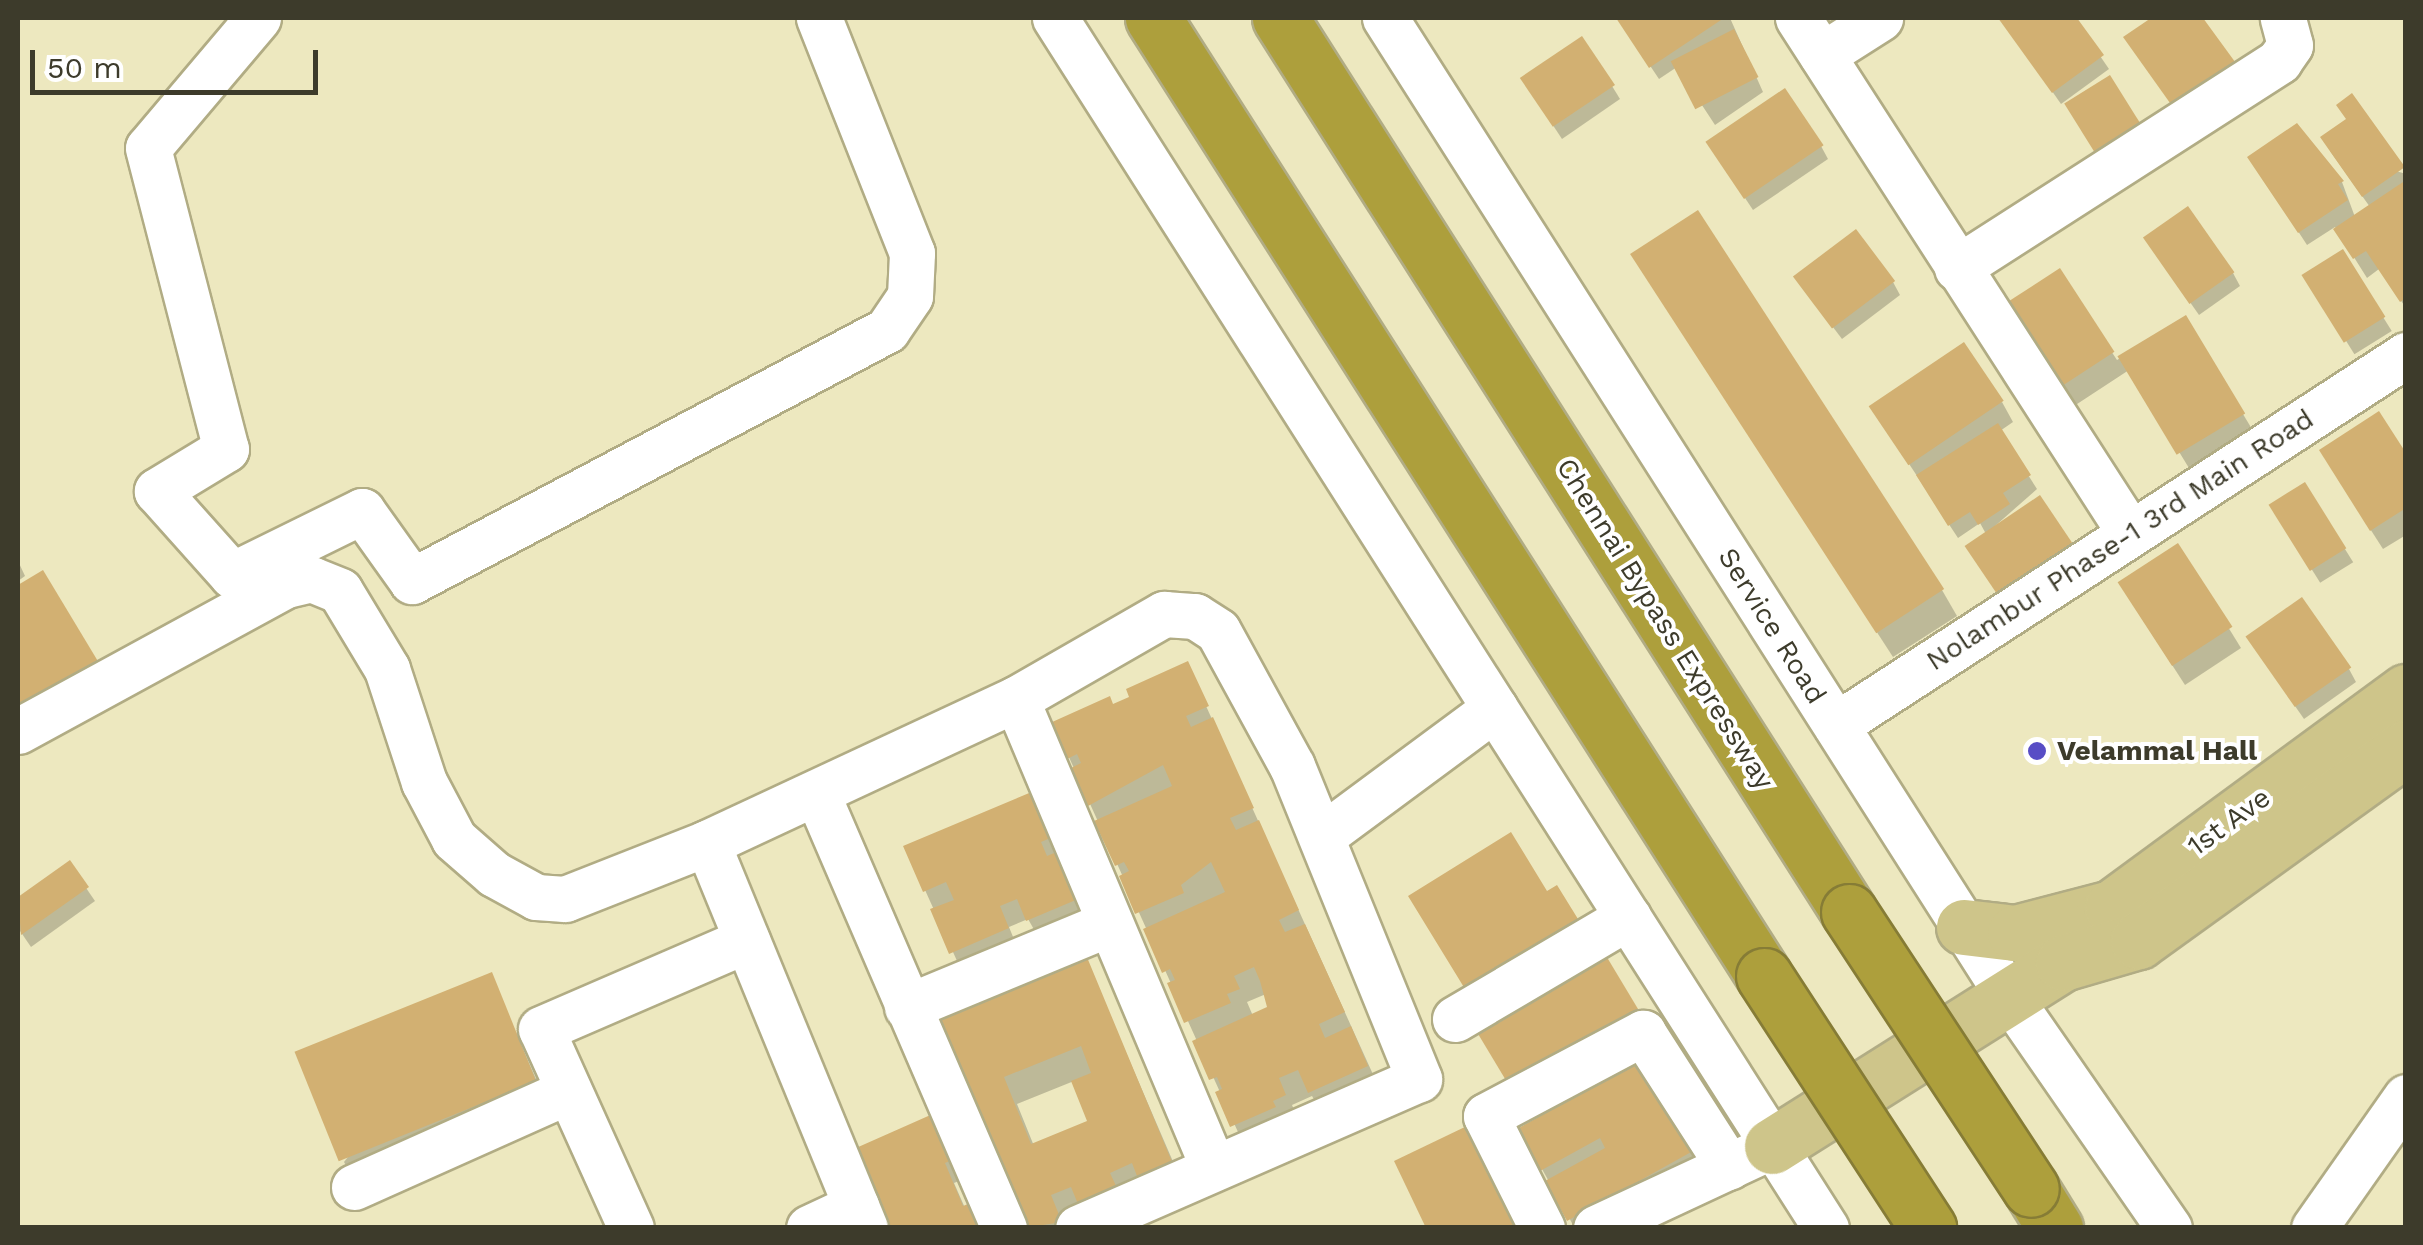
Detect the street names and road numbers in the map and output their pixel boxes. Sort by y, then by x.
street label: Nolambur Phase-1 3rd Main Road [1920,402,2320,678]
street label: Chennai Bypass Expressway [1549,452,1781,796]
street label: Service Road [1711,542,1833,710]
street label: 1st Ave [2181,780,2277,864]

